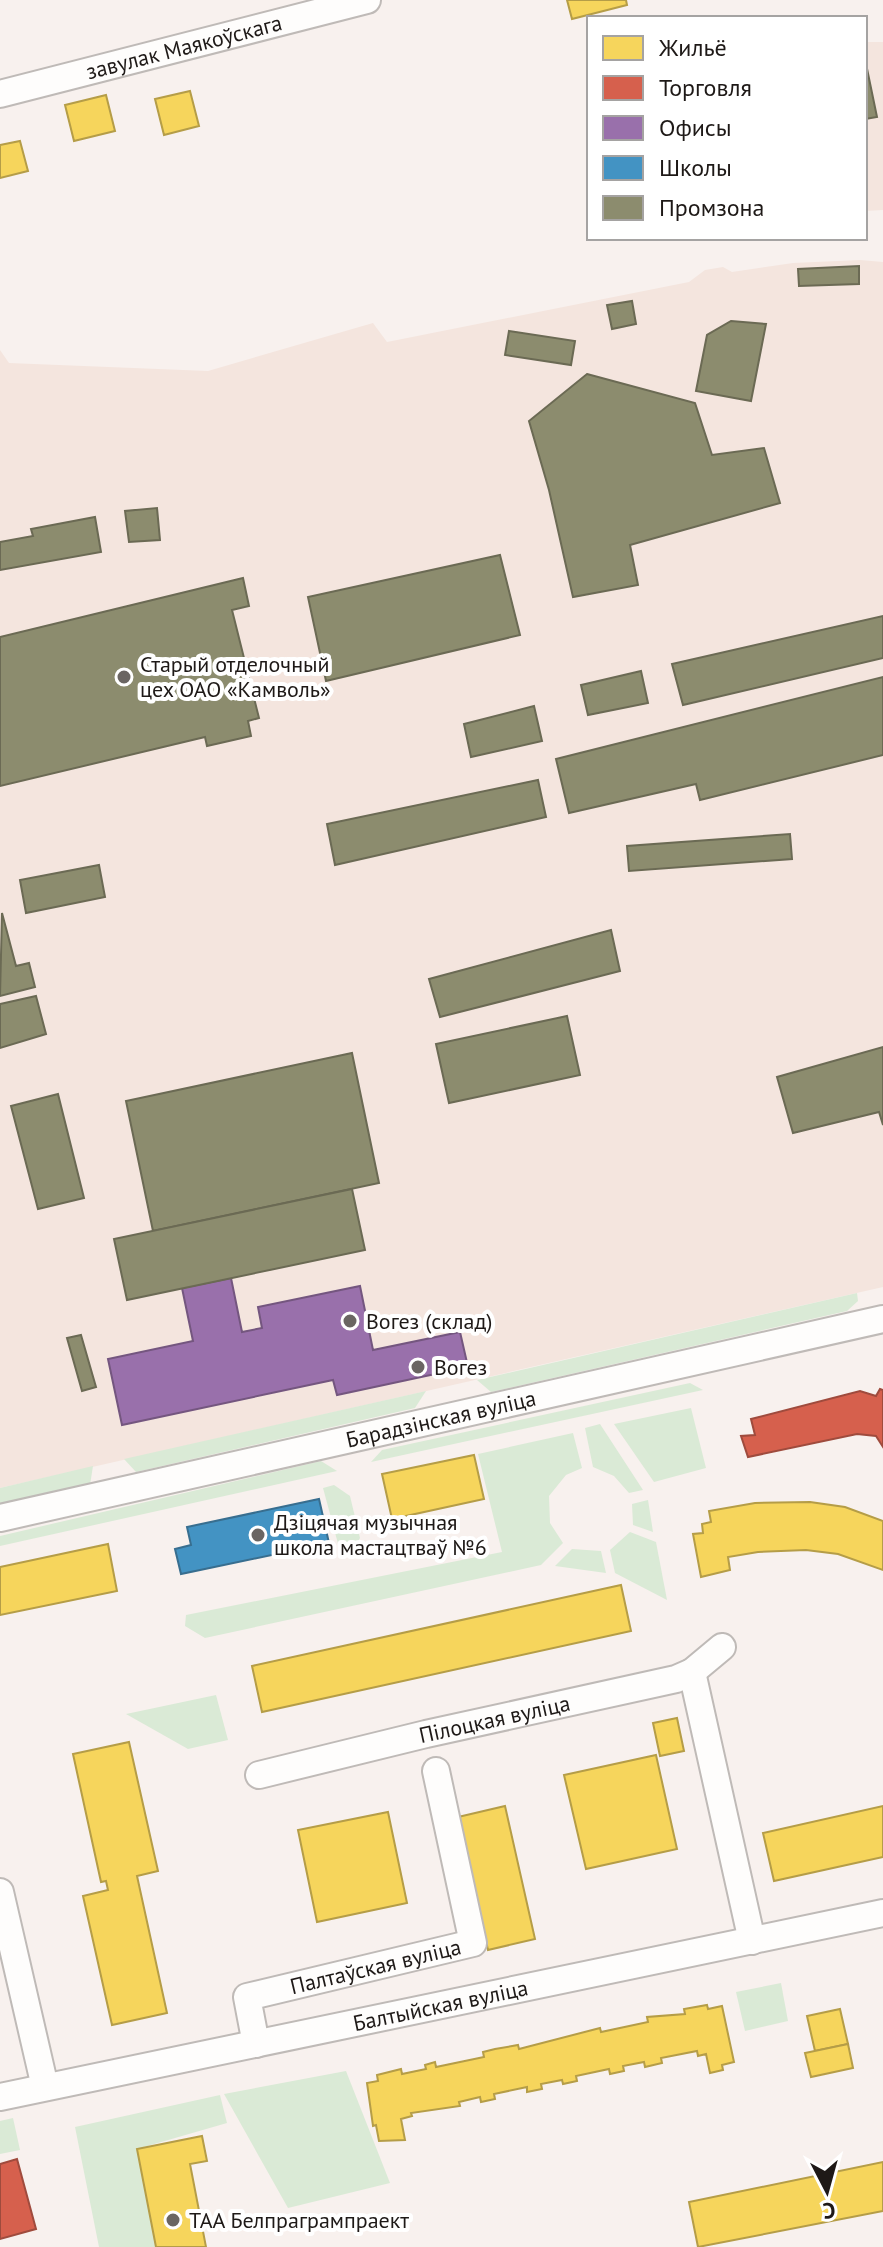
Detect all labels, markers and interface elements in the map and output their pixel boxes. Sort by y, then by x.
street label: завулак Маякоўскага [83,8,285,85]
legend [587,16,867,240]
text: Жильё [658,32,727,63]
text: Торговля [659,72,752,103]
text: Офисы [659,112,732,143]
text: Школы [659,152,732,183]
text: Промзона [659,192,764,223]
place label: Старый отделочный цех ОАО «Камволь» [140,650,331,703]
marker: Старый отделочный цех ОАО «Камволь» [115,668,133,686]
place label: Вогез (склад) [366,1307,492,1335]
marker: Вогез (склад) [341,1312,359,1330]
place label: Вогез [434,1353,487,1381]
marker: Вогез [409,1358,427,1376]
street label: Барадзінская вуліца [343,1384,539,1454]
place label: Дзіцячая музычная школа мастацтваў №6 [274,1508,487,1561]
marker: Дзіцячая музычная школа мастацтваў №6 [249,1526,267,1544]
street label: Пілоцкая вуліца [416,1689,573,1749]
street label: Палтаўская вуліца [287,1932,464,2000]
street label: Балтыйская вуліца [351,1973,531,2037]
north arrow [787,2151,867,2231]
text: С [822,2196,837,2225]
place label: ТАА Белпрагрампраект [189,2206,409,2234]
marker: ТАА Белпрагрампраект [164,2211,182,2229]

